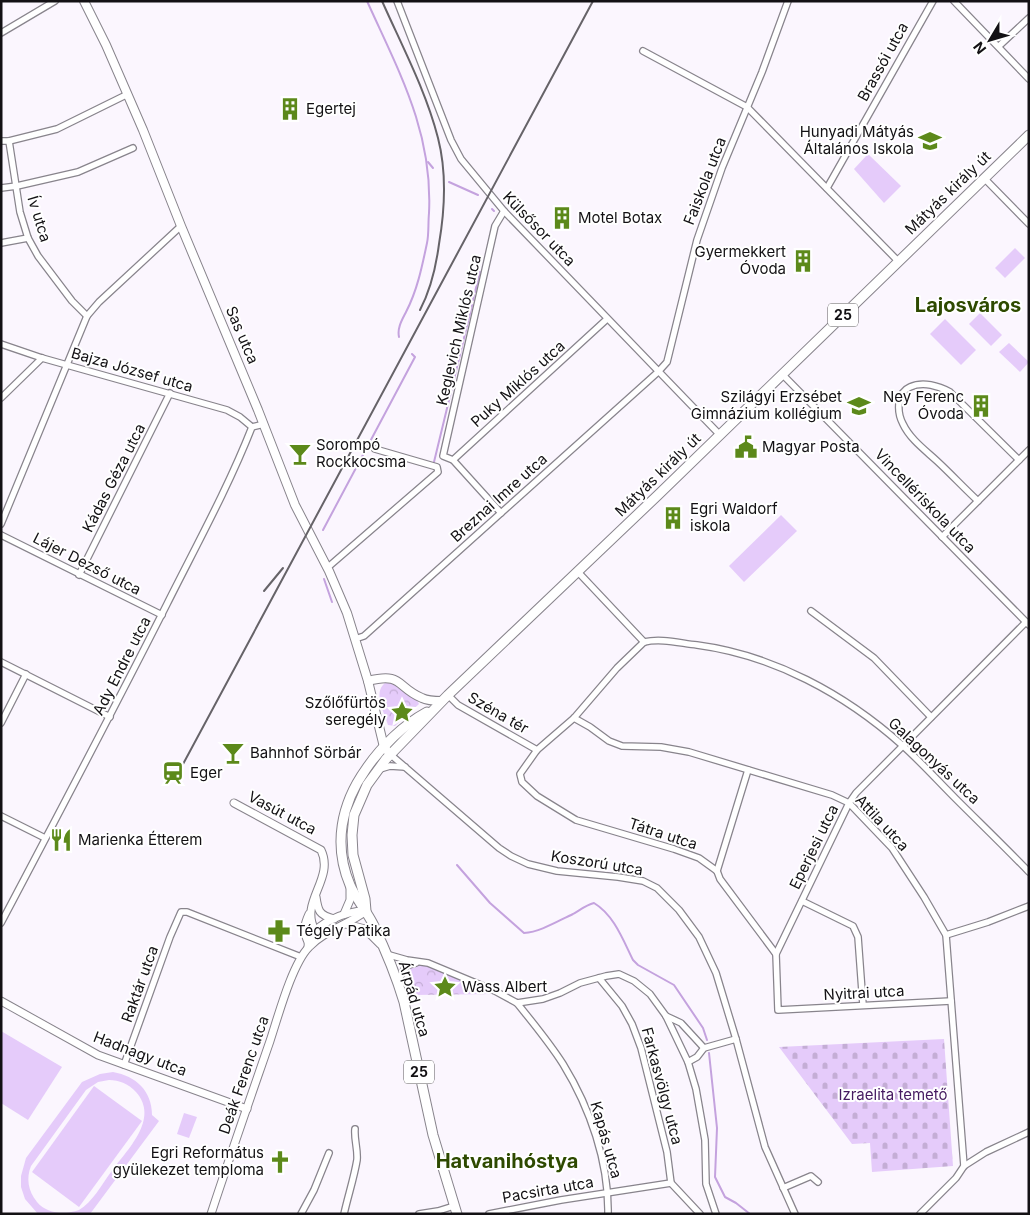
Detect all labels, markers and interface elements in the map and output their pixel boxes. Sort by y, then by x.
north arrow [965,15,1015,65]
street label: Brassói utca [853,19,912,105]
text: N [969,39,989,58]
building icon: Egertej [277,96,303,122]
place label: Egertej [306,99,356,118]
place label: Hunyadi Mátyás Általános Iskola [800,122,914,158]
school or university icon: Hunyadi Mátyás Általános Iskola [917,128,943,154]
street label: Faiskola utca [679,134,730,227]
street label: Mátyás király út [901,147,995,238]
street label: Külsősor utca [499,187,580,270]
street label: Ív utca [23,193,56,244]
building icon: Motel Botax [549,205,575,231]
place label: Motel Botax [578,208,662,227]
place label: Gyermekkert Óvoda [694,242,786,278]
building icon: Gyermekkert Óvoda [790,248,816,274]
street label: Keglevich Miklós utca [432,253,485,407]
district label: Lajosváros [915,293,1021,317]
street label: Sas utca [222,303,263,367]
road number: 25 [828,304,858,326]
street label: Puky Miklós utca [467,336,569,431]
street label: Bajza József utca [69,343,195,396]
place label: Szilágyi Erzsébet Gimnázium kollégium [691,387,842,423]
place label: Ney Ferenc Óvoda [883,387,964,423]
school or university icon: Szilágyi Erzsébet Gimnázium kollégium [846,393,872,419]
building icon: Ney Ferenc Óvoda [968,393,994,419]
street label: Kádas Géza utca [78,420,149,535]
street label: Mátyás király út [611,429,705,520]
public building icon: Magyar Posta [733,434,759,460]
place label: Sorompó Rockkocsma [316,435,406,471]
place label: Magyar Posta [762,437,860,456]
bar icon: Sorompó Rockkocsma [287,441,313,467]
street label: Vincellériskola utca [871,445,980,557]
street label: Breznai Imre utca [446,449,551,546]
place label: Egri Waldorf iskola [690,499,778,535]
building icon: Egri Waldorf iskola [660,505,686,531]
street label: Lájer Dezső utca [30,528,144,599]
street label: Ady Endre utca [88,613,155,718]
street label: Széna tér [464,688,532,738]
place label: Szőlőfürtös seregély [305,693,387,729]
place icon: Szőlőfürtös seregély [389,699,415,725]
street label: Galagonyás utca [885,713,984,808]
bar icon: Bahnhof Sörbár [220,740,246,766]
place label: Bahnhof Sörbár [250,743,362,762]
station icon: Eger [160,760,186,786]
place label: Eger [190,763,223,782]
street label: Vasút utca [245,787,320,838]
street label: Attila utca [851,791,913,855]
street label: Eperjesi utca [785,801,842,892]
street label: Tátra utca [626,814,700,854]
restaurant icon: Marienka Étterem [48,827,74,853]
place label: Marienka Étterem [78,830,202,849]
street label: Koszorú utca [550,846,644,879]
pharmacy icon: Tégely Patika [266,918,292,944]
place label: Tégely Patika [296,921,391,940]
street label: Raktár utca [117,943,162,1025]
street label: Árpád utca [395,959,434,1039]
place icon: Wass Albert [432,974,458,1000]
place label: Wass Albert [462,977,547,996]
street label: Nyitrai utca [823,981,905,1004]
street label: Deák Ferenc utca [214,1013,273,1137]
street label: Farkasvölgy utca [638,1025,687,1147]
street label: Hadnagy utca [91,1027,190,1080]
road number: 25 [404,1060,434,1084]
park label: Izraelita temető [838,1085,948,1104]
street label: Kapás utca [586,1099,627,1181]
place label: Egri Református gyülekezet temploma [113,1143,264,1179]
church icon: Egri Református gyülekezet temploma [267,1149,293,1175]
district label: Hatvanihóstya [436,1149,578,1173]
street label: Pacsirta utca [501,1172,595,1207]

